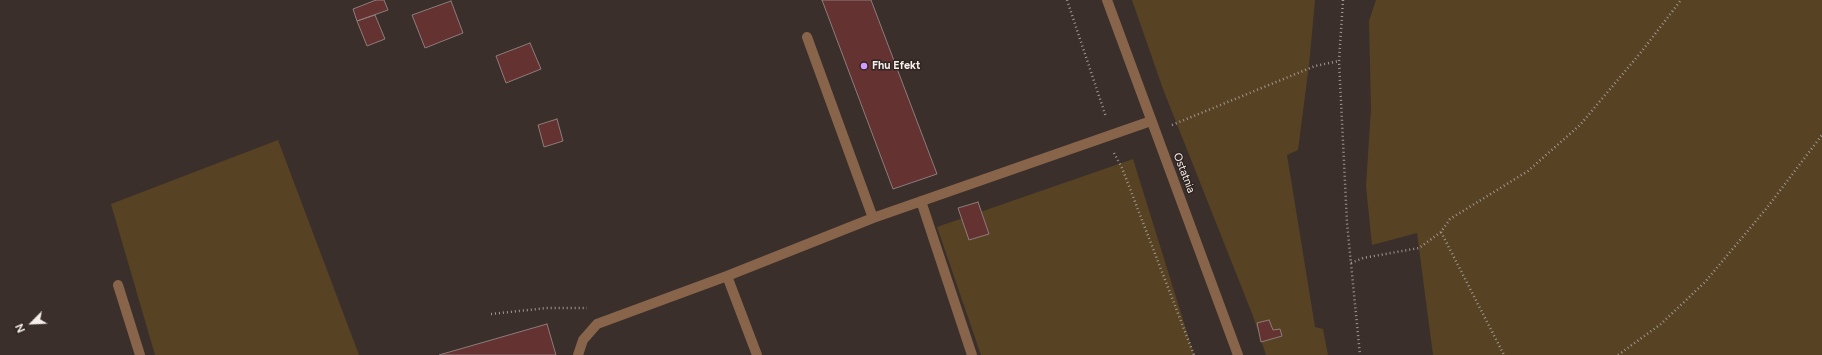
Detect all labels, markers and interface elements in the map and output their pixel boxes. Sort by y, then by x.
place label: Fhu Efekt [872,59,920,73]
marker: Fhu Efekt [859,61,869,71]
street label: Ostatnia [1170,151,1198,195]
north arrow [12,303,52,343]
text: N [13,322,28,335]

